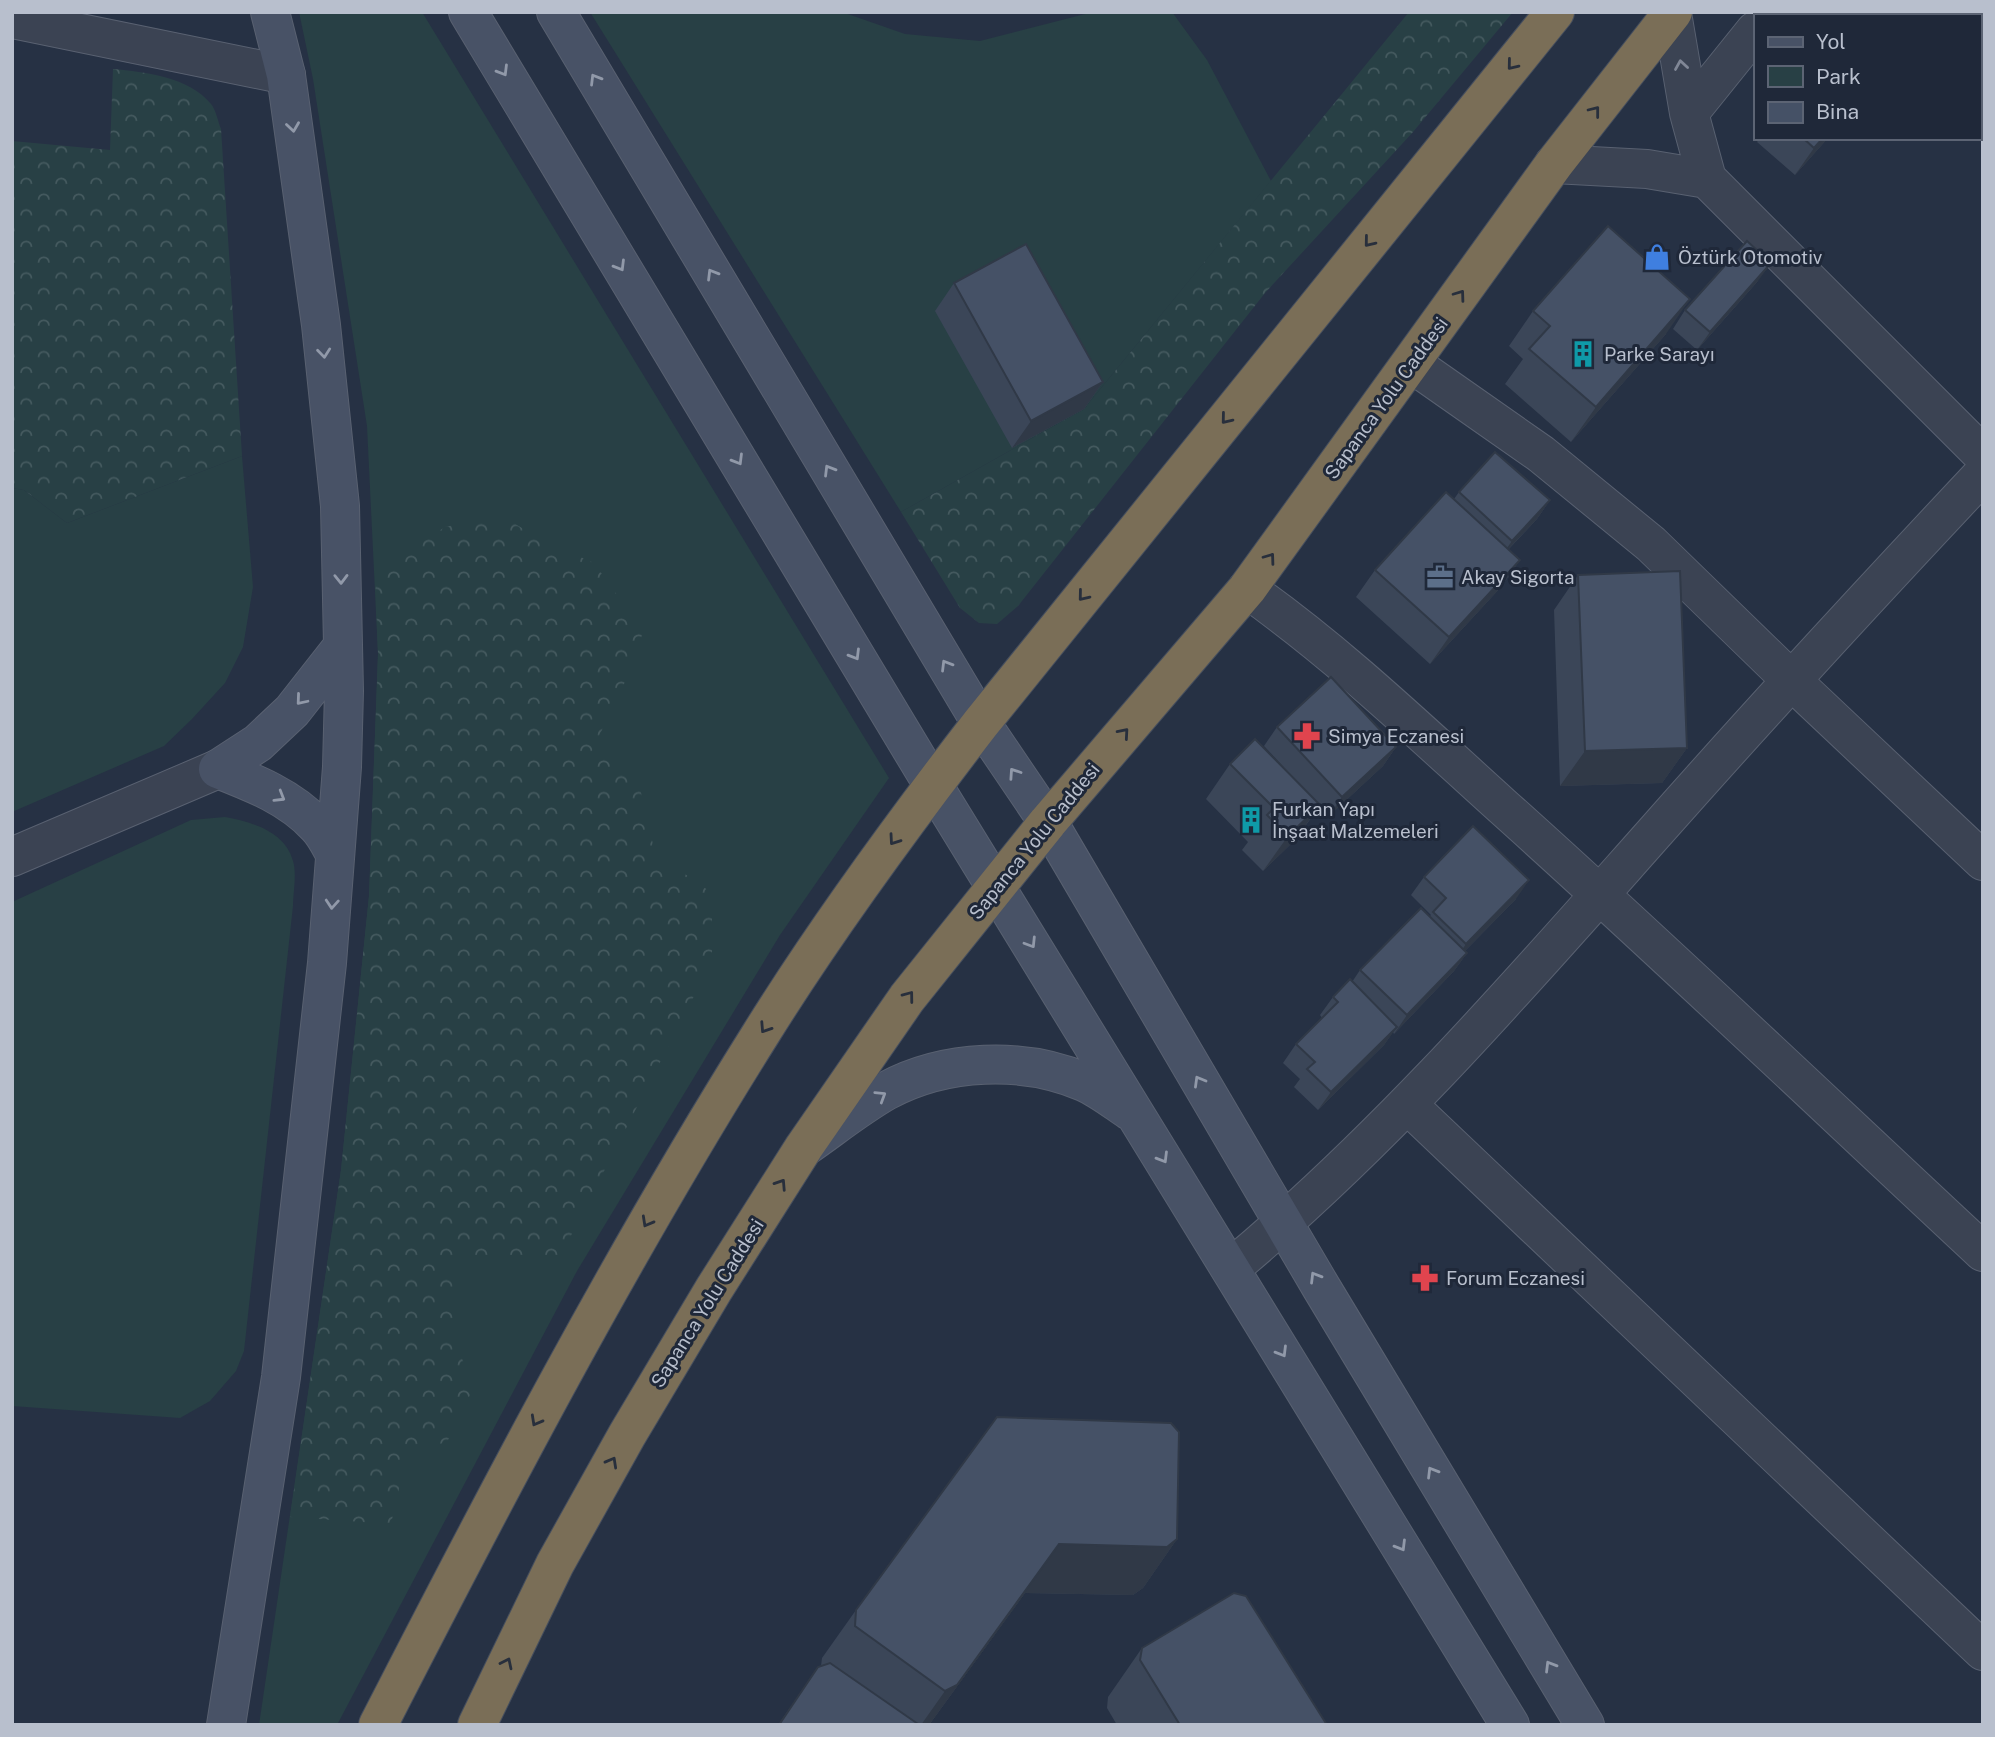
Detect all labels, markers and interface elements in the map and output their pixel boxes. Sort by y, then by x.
legend [1754,14,1981,140]
text: Yol [1816,29,1846,54]
one-way arrow [1508,58,1521,70]
one-way arrow [1674,59,1689,71]
one-way arrow [495,63,508,76]
text: Park [1816,64,1861,89]
one-way arrow [591,74,604,87]
text: Bina [1816,99,1859,124]
one-way arrow [1587,107,1600,119]
one-way arrow [285,121,300,133]
one-way arrow [1365,235,1378,247]
shop icon: Öztürk Otomotiv [1642,242,1672,272]
place label: Öztürk Otomotiv [1678,246,1823,268]
one-way arrow [612,258,625,271]
one-way arrow [708,269,721,282]
one-way arrow [1452,290,1465,303]
street label: Sapanca Yolu Caddesi [1320,313,1452,483]
building icon: Parke Sarayı [1568,339,1598,369]
place label: Parke Sarayı [1604,343,1715,365]
one-way arrow [316,347,331,358]
one-way arrow [1222,412,1235,424]
one-way arrow [730,453,743,466]
one-way arrow [824,464,837,477]
one-way arrow [1261,554,1274,566]
office icon: Akay Sigorta [1425,562,1455,592]
place label: Akay Sigorta [1461,566,1574,588]
one-way arrow [334,574,349,585]
one-way arrow [1079,589,1092,601]
one-way arrow [847,648,860,661]
one-way arrow [941,659,954,672]
one-way arrow [297,692,310,704]
pharmacy icon: Simya Eczanesi [1292,721,1322,751]
place label: Simya Eczanesi [1328,725,1464,747]
one-way arrow [1116,728,1128,741]
street label: Sapanca Yolu Caddesi [964,759,1104,923]
one-way arrow [1010,768,1022,781]
one-way arrow [272,788,285,801]
place label: Furkan Yapı İnşaat Malzemeleri [1272,798,1439,842]
building icon: Furkan Yapı İnşaat Malzemeleri [1236,805,1266,835]
one-way arrow [889,832,902,845]
one-way arrow [325,899,340,910]
one-way arrow [1023,936,1036,949]
one-way arrow [901,991,914,1004]
one-way arrow [760,1020,773,1033]
one-way arrow [1195,1075,1208,1088]
one-way arrow [873,1091,886,1104]
one-way arrow [1155,1151,1168,1164]
one-way arrow [773,1178,786,1191]
one-way arrow [642,1215,655,1227]
street label: Sapanca Yolu Caddesi [646,1215,768,1391]
pharmacy icon: Forum Eczanesi [1410,1263,1440,1293]
place label: Forum Eczanesi [1446,1267,1585,1289]
one-way arrow [1310,1271,1323,1284]
one-way arrow [1274,1344,1287,1357]
one-way arrow [531,1414,544,1426]
one-way arrow [604,1456,617,1469]
one-way arrow [1428,1466,1441,1479]
one-way arrow [1393,1539,1406,1552]
one-way arrow [499,1658,513,1670]
one-way arrow [1545,1661,1558,1674]

